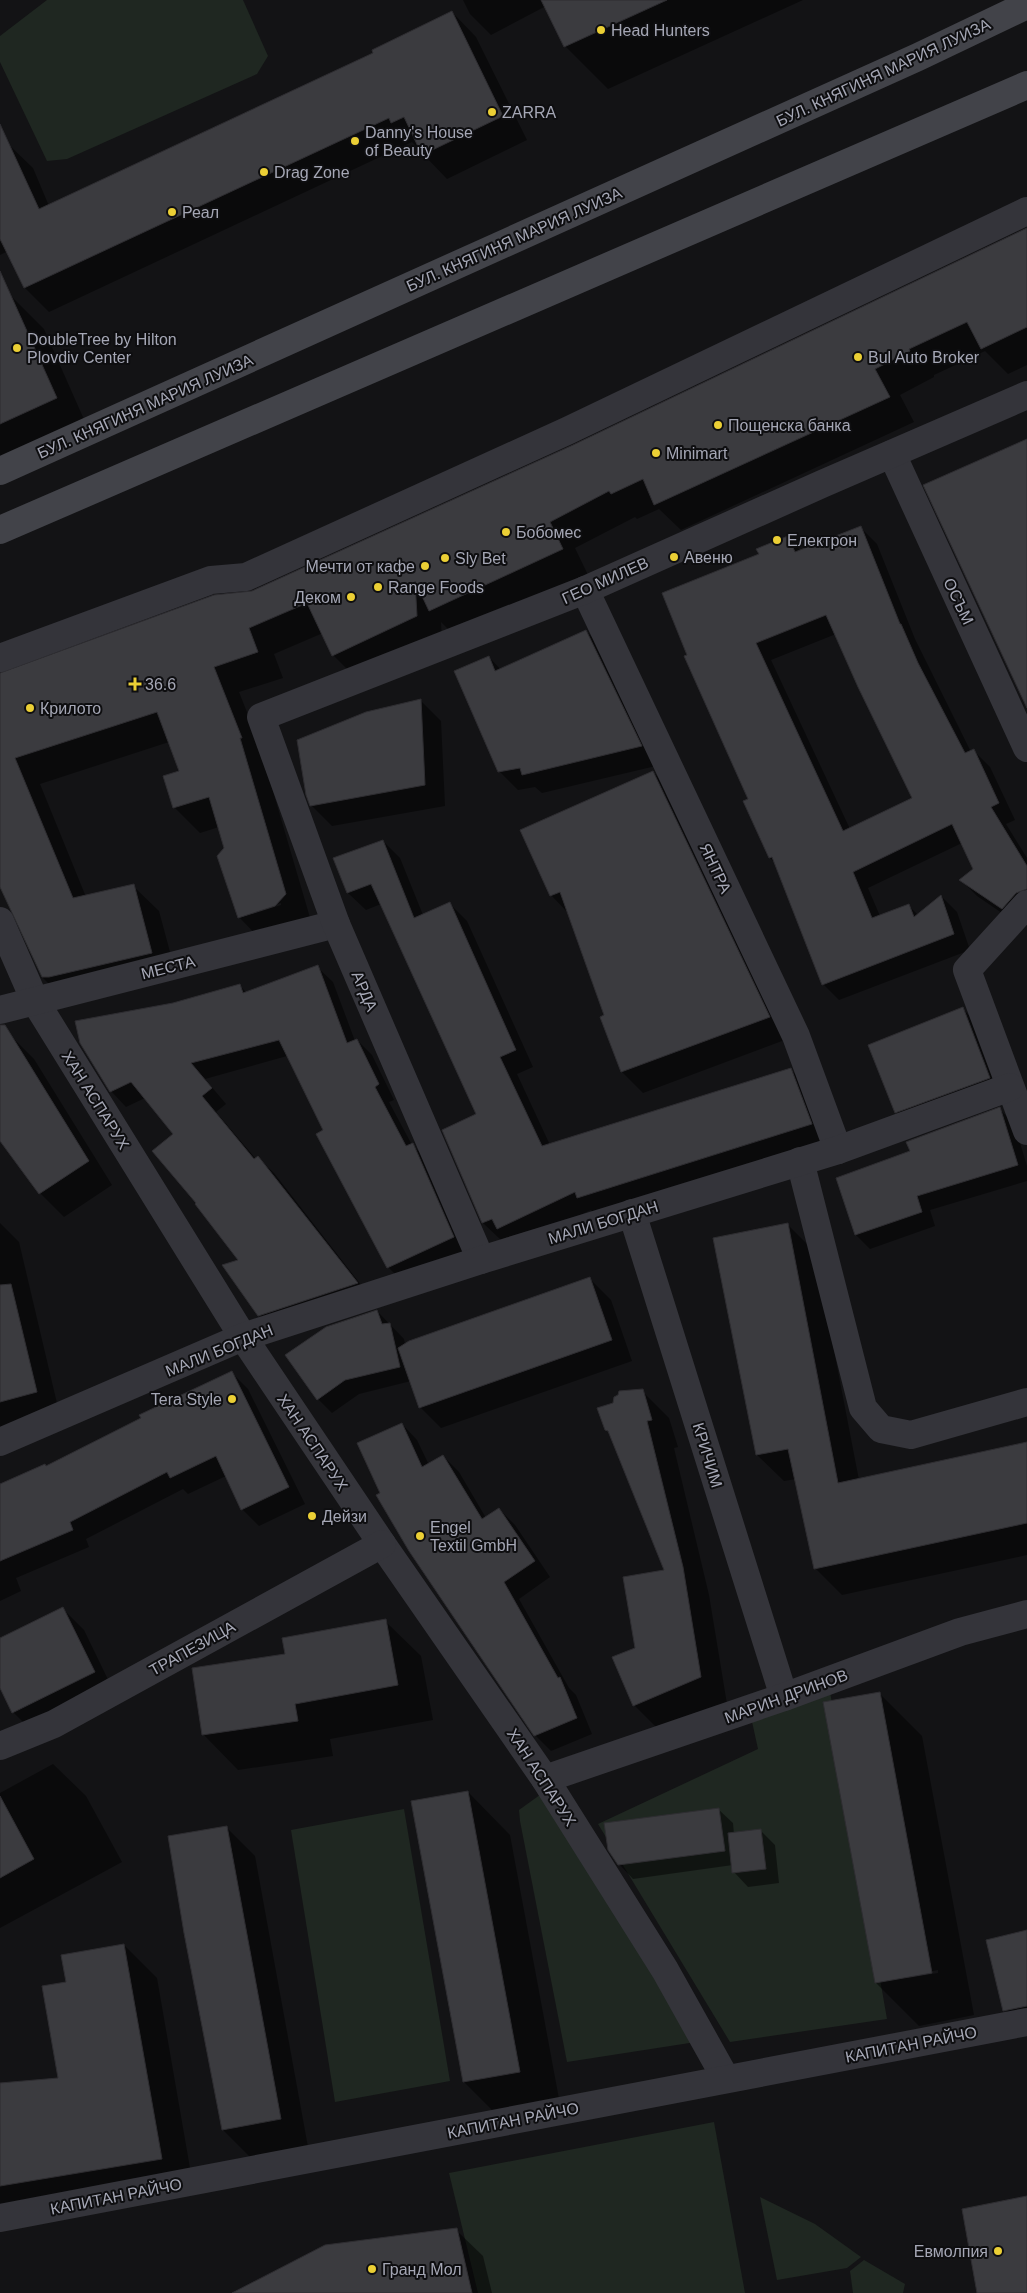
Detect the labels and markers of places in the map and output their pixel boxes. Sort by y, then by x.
place label: Head Hunters [611,22,710,39]
marker: Head Hunters [595,24,607,36]
place label: ZARRA [502,104,557,121]
marker: ZARRA [486,106,498,118]
place label: Danny's House of Beauty [365,124,473,159]
marker: Danny's House of Beauty [349,135,361,147]
place label: Drag Zone [274,164,350,181]
marker: Drag Zone [258,166,270,178]
place label: Реал [182,204,219,221]
marker: Реал [166,206,178,218]
place label: DoubleTree by Hilton Plovdiv Center [27,331,177,366]
marker: DoubleTree by Hilton Plovdiv Center [11,342,23,354]
place label: Bul Auto Broker [868,349,980,366]
marker: Bul Auto Broker [852,351,864,363]
place label: Пощенска банка [728,417,851,434]
marker: Пощенска банка [712,419,724,431]
place label: Minimart [666,445,728,462]
marker: Minimart [650,447,662,459]
place label: Бобомес [516,524,581,541]
marker: Бобомес [500,526,512,538]
place label: Електрон [787,532,857,549]
marker: Електрон [771,534,783,546]
place label: Авеню [684,549,733,566]
place label: Sly Bet [455,550,506,567]
marker: Авеню [668,551,680,563]
marker: Sly Bet [439,552,451,564]
place label: Мечти от кафе [305,558,415,575]
marker: Мечти от кафе [419,560,431,572]
place label: Range Foods [388,579,484,596]
marker: Range Foods [372,581,384,593]
place label: Деком [294,589,341,606]
marker: Деком [345,591,357,603]
place label: 36.6 [145,676,176,693]
marker: 36.6 [129,678,141,690]
place label: Крилото [40,700,101,717]
marker: Крилото [24,702,36,714]
place label: Tera Style [151,1391,222,1408]
marker: Tera Style [226,1393,238,1405]
place label: Дейзи [322,1508,367,1525]
marker: Дейзи [306,1510,318,1522]
place label: Engel Textil GmbH [430,1519,517,1554]
marker: Engel Textil GmbH [414,1530,426,1542]
place label: Евмолпия [914,2243,988,2260]
marker: Евмолпия [992,2245,1004,2257]
place label: Гранд Мол [382,2261,462,2278]
marker: Гранд Мол [366,2263,378,2275]

